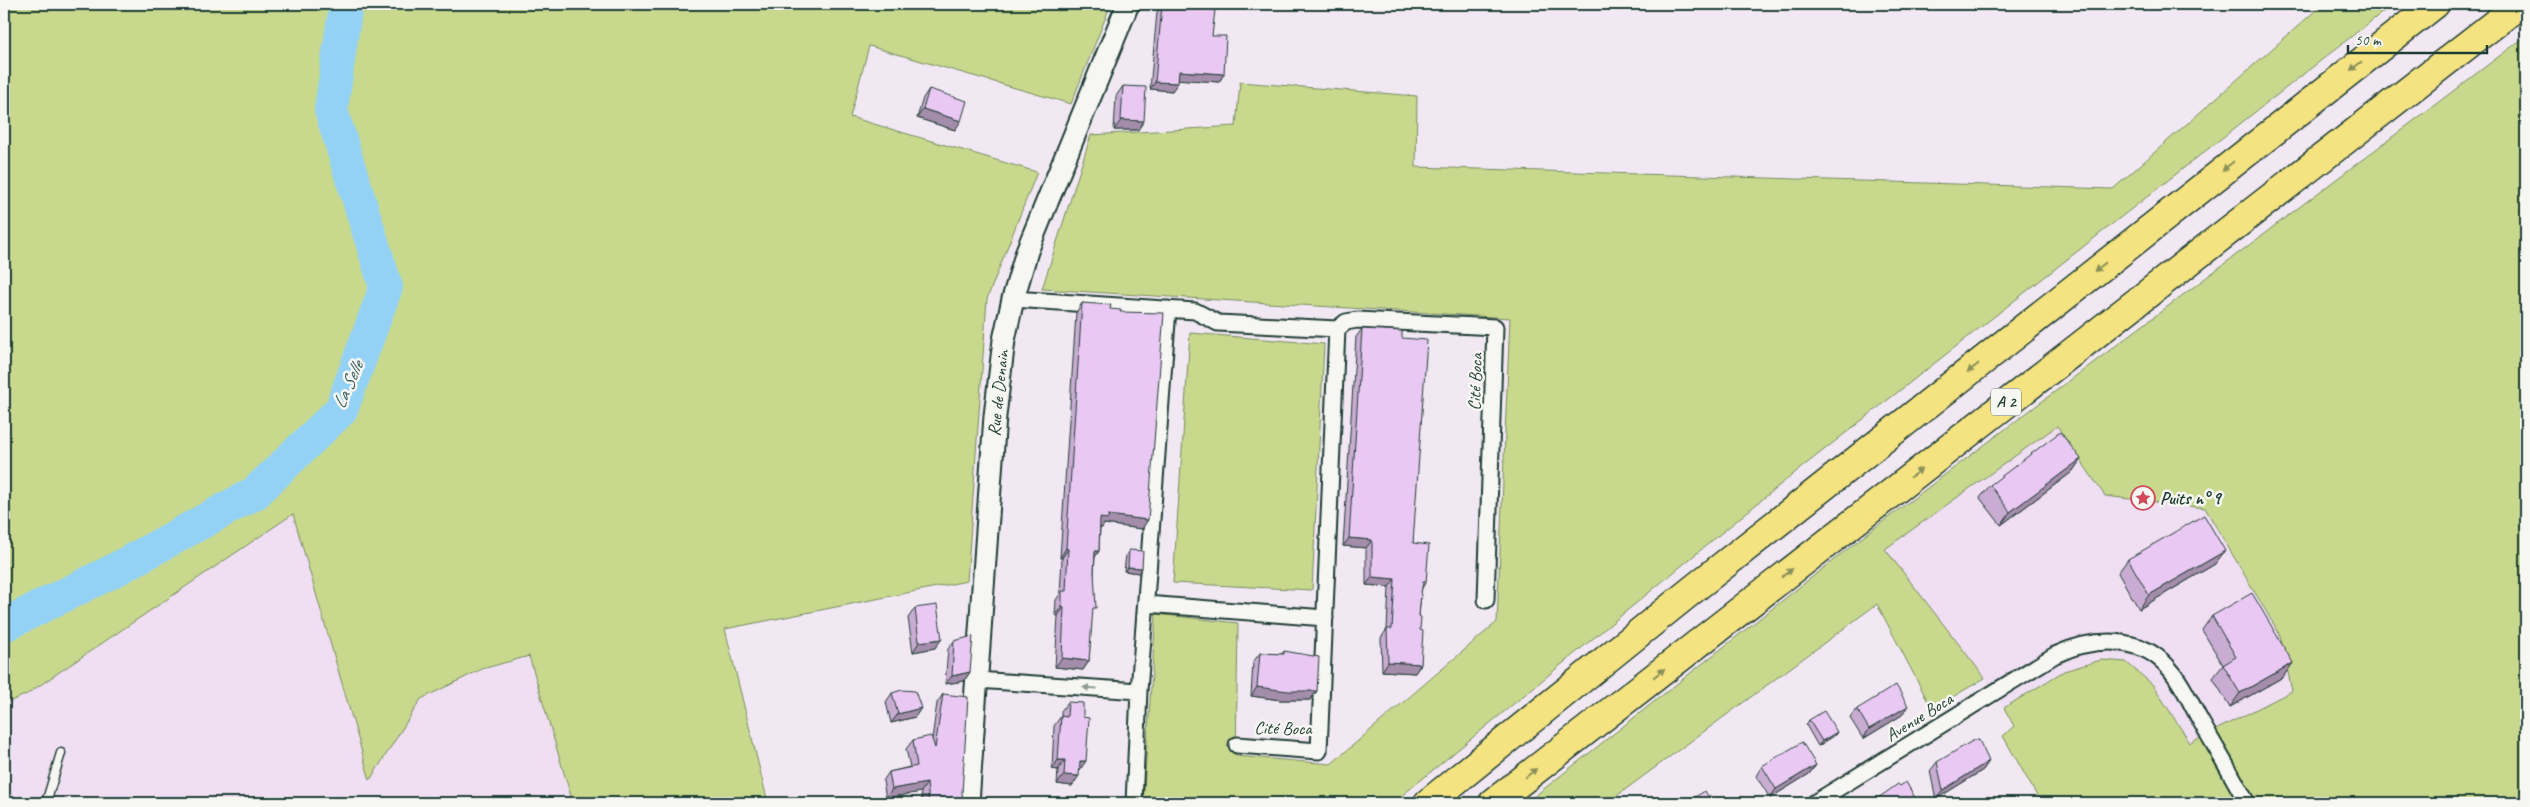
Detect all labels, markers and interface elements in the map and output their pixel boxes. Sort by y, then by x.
scale bar [2348,22,2486,54]
text: 50 m [2355,31,2382,50]
one-way arrow [2350,61,2363,72]
one-way arrow [2222,161,2235,172]
one-way arrow [2093,262,2107,272]
street label: Rue de Denain [983,348,1014,437]
street label: Cité Boca [1463,351,1487,411]
water label: La Selle [327,355,370,412]
one-way arrow [1967,362,1980,373]
road number: A 2 [1991,388,2021,416]
one-way arrow [1909,468,1923,478]
place icon: Puits n° 9 [2130,485,2156,511]
place label: Puits n° 9 [2160,487,2222,509]
one-way arrow [1781,567,1794,578]
one-way arrow [1652,667,1665,678]
one-way arrow [1082,683,1098,691]
street label: Avenue Boca [1881,687,1958,746]
street label: Cité Boca [1254,717,1314,740]
one-way arrow [1524,767,1537,778]

